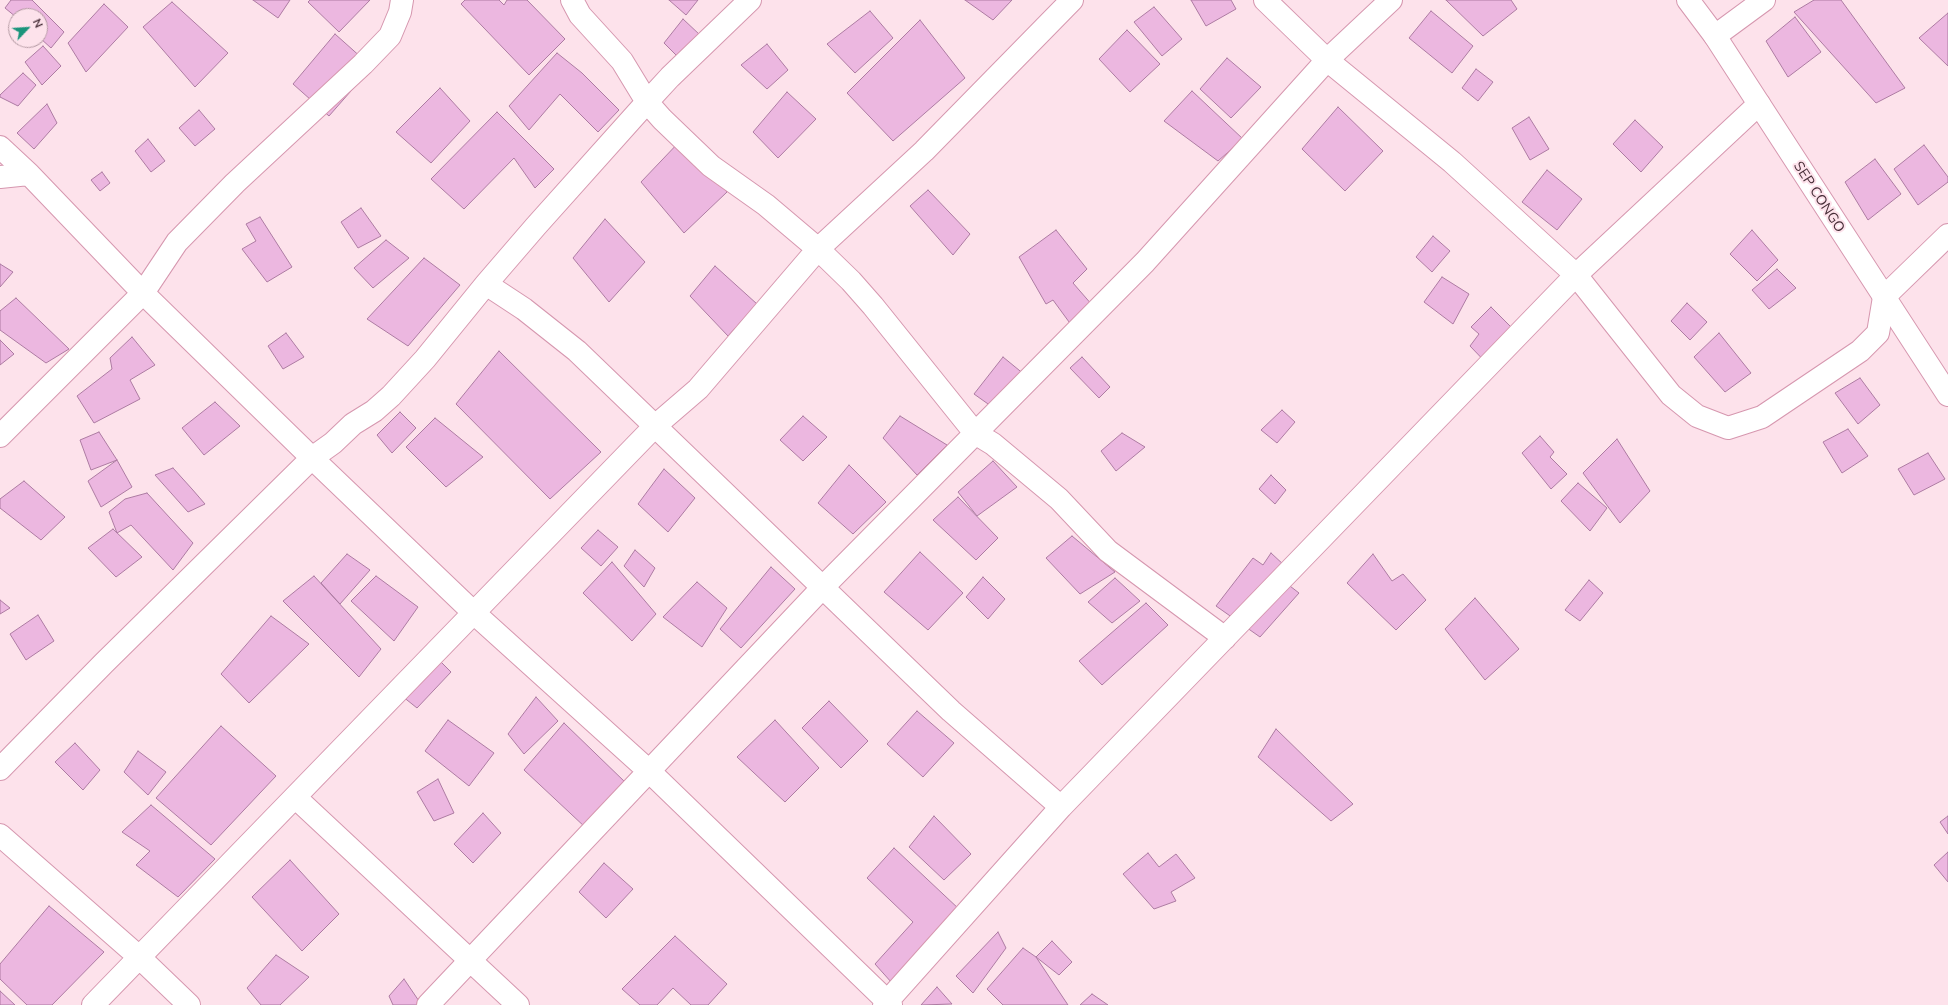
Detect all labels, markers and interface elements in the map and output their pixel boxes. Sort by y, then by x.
north arrow [8,8,48,48]
text: N [30,17,46,30]
street label: SEP CONGO [1790,158,1848,236]

